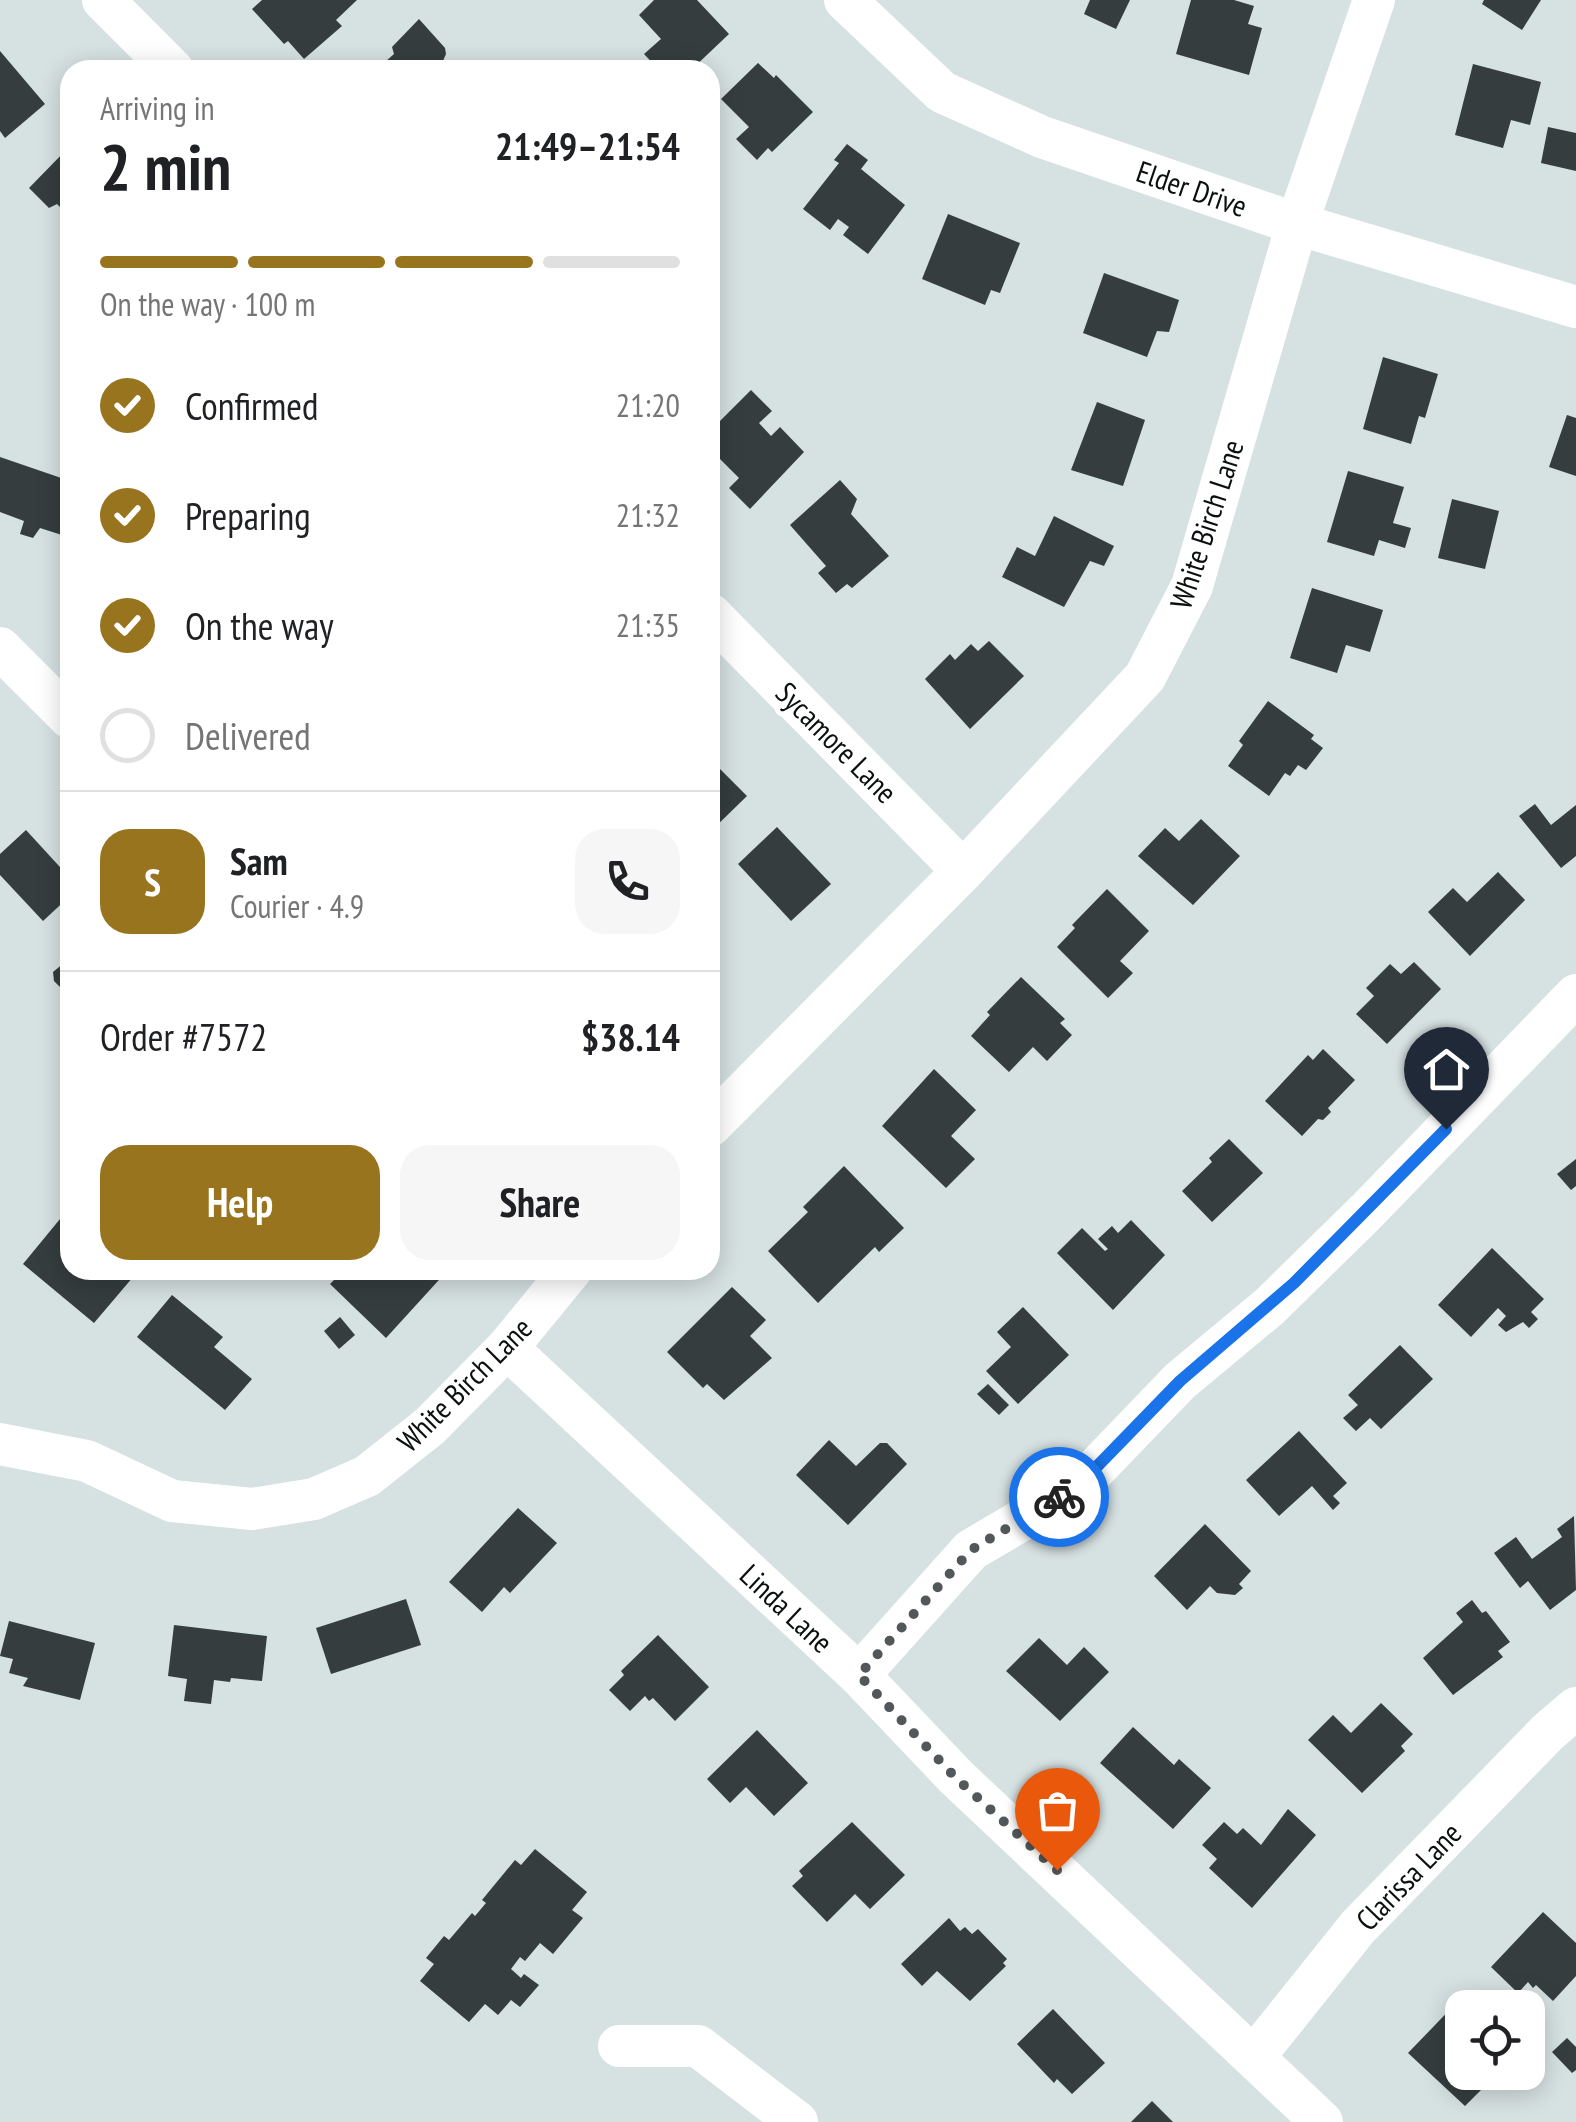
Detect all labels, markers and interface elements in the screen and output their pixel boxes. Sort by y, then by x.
text: Arriving in [100,87,215,129]
text: 21:49–21:54 [495,121,680,170]
text: 2 min [100,124,231,208]
street label: Elder Drive [1132,151,1252,225]
text: On the way · 100 m [100,283,315,325]
icon: check [100,378,155,433]
text: Confirmed [185,381,318,430]
text: 21:20 [616,384,680,426]
street label: White Birch Lane [1160,435,1252,613]
icon: check [100,488,155,543]
text: Preparing [185,491,311,540]
text: 21:32 [616,494,680,536]
icon: check [100,598,155,653]
text: On the way [185,601,333,650]
text: 21:35 [616,604,680,646]
street label: Sycamore Lane [768,673,906,811]
text: Delivered [185,711,311,760]
button: phone [575,829,680,934]
text: Sam [230,836,288,885]
text: S [144,857,161,906]
text: Courier · 4.9 [230,885,364,927]
text: Order #7572 [100,1012,267,1061]
text: $38.14 [581,1012,680,1061]
pin [1404,1027,1489,1130]
icon: home [1419,1042,1474,1097]
button: Help [100,1145,380,1260]
button: Share [400,1145,680,1260]
street label: White Birch Lane [388,1308,540,1460]
courier [1009,1447,1109,1547]
icon: bike [1032,1470,1087,1525]
street label: Linda Lane [732,1555,842,1661]
pin [1015,1768,1100,1871]
icon: bag [1030,1783,1085,1838]
street label: Clarissa Lane [1347,1814,1469,1938]
map controls [1445,1990,1545,2090]
button: locate [1445,1990,1545,2090]

